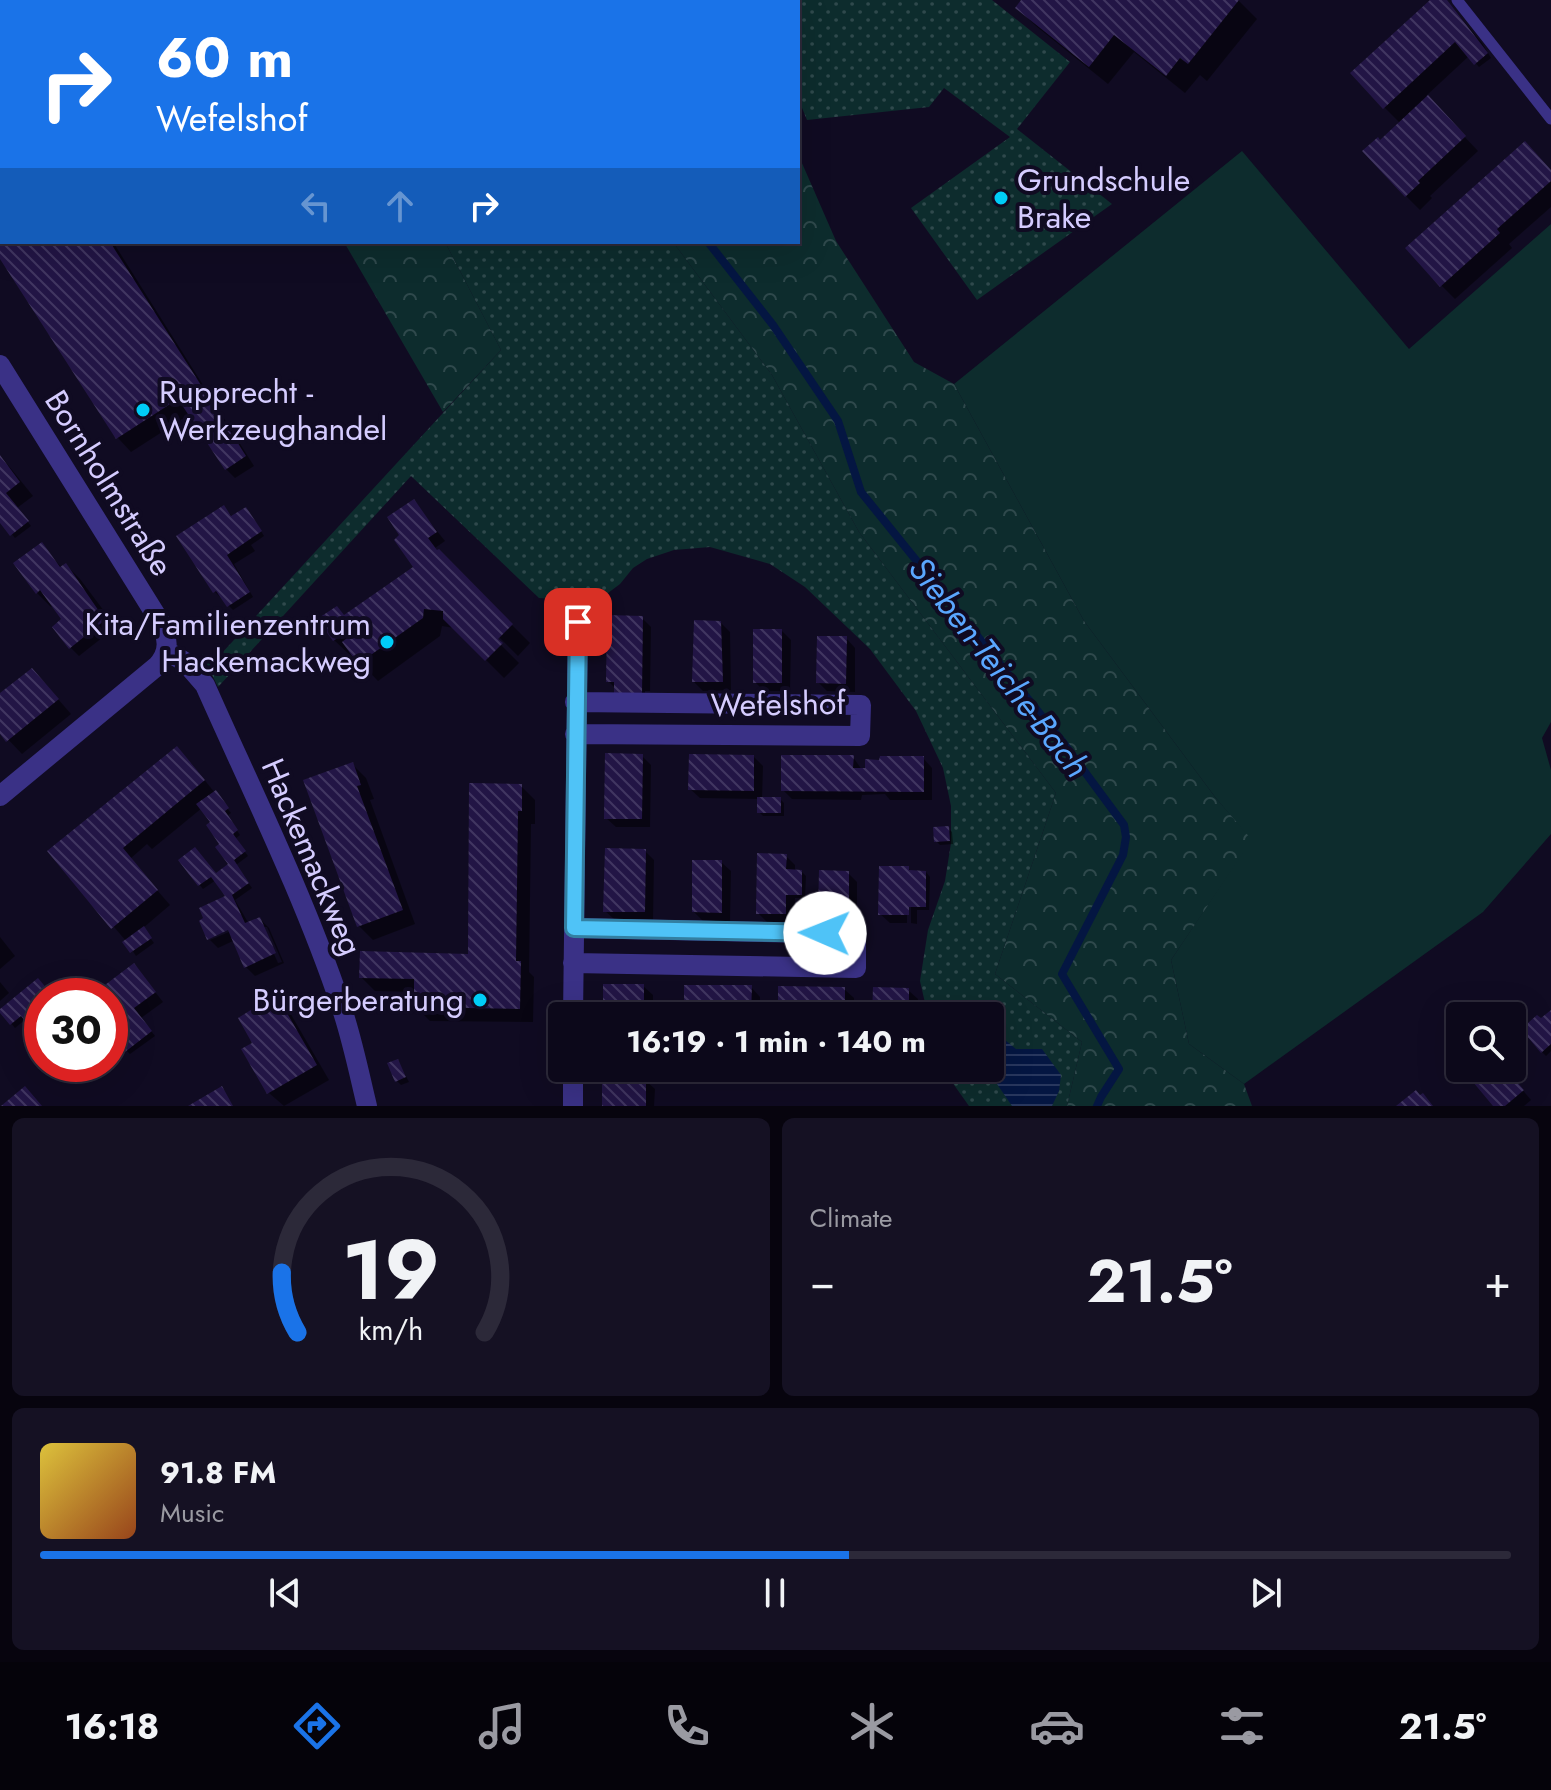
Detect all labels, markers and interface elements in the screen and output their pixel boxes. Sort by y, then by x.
text: 60 m [156,17,293,98]
icon: right [24,32,128,136]
text: Wefelshof [156,92,308,144]
place label: Grundschule Brake [1017,157,1190,240]
icon: left [294,184,338,228]
icon: ahead [378,184,422,228]
icon: right [462,184,506,228]
marker: Grundschule Brake [992,189,1010,207]
place label: Rupprecht - Werkzeughandel [159,369,387,452]
street label: Bornholmstraße [34,381,184,585]
marker: Rupprecht - Werkzeughandel [134,401,152,419]
water label: Sieben-Teiche-Bach [897,546,1101,788]
pin [544,588,612,656]
icon: arrive [556,600,600,644]
place label: Kita/Familienzentrum Hackemackweg [84,601,371,684]
marker: Kita/Familienzentrum Hackemackweg [378,633,396,651]
street label: Wefelshof [710,680,847,728]
street label: Hackemackweg [250,751,374,963]
position arrow [783,891,867,975]
place label: Bürgerberatung [253,977,464,1023]
speed limit sign: 30 [24,978,128,1082]
marker: Bürgerberatung [471,991,489,1009]
map controls [1446,1002,1526,1082]
button: search [1446,1002,1526,1082]
text: 16:19 · 1 min · 140 m [626,1020,926,1063]
text: Climate [810,1199,892,1237]
text: 19 [342,1210,440,1330]
text: 21.5° [1087,1238,1233,1325]
text: − [810,1250,835,1314]
text: + [1484,1250,1511,1314]
text: km/h [358,1309,423,1351]
text: 91.8 FM [160,1451,276,1494]
text: Music [160,1494,224,1532]
icon: previous [263,1571,307,1615]
icon: pause [753,1571,797,1615]
icon: next [1244,1571,1288,1615]
icon: directions [289,1698,345,1754]
icon: music [474,1698,530,1754]
icon: phone [659,1698,715,1754]
icon: climate [844,1698,900,1754]
icon: car [1029,1698,1085,1754]
icon: filters [1214,1698,1270,1754]
text: 16:18 [65,1700,159,1752]
text: 21.5° [1399,1700,1486,1752]

